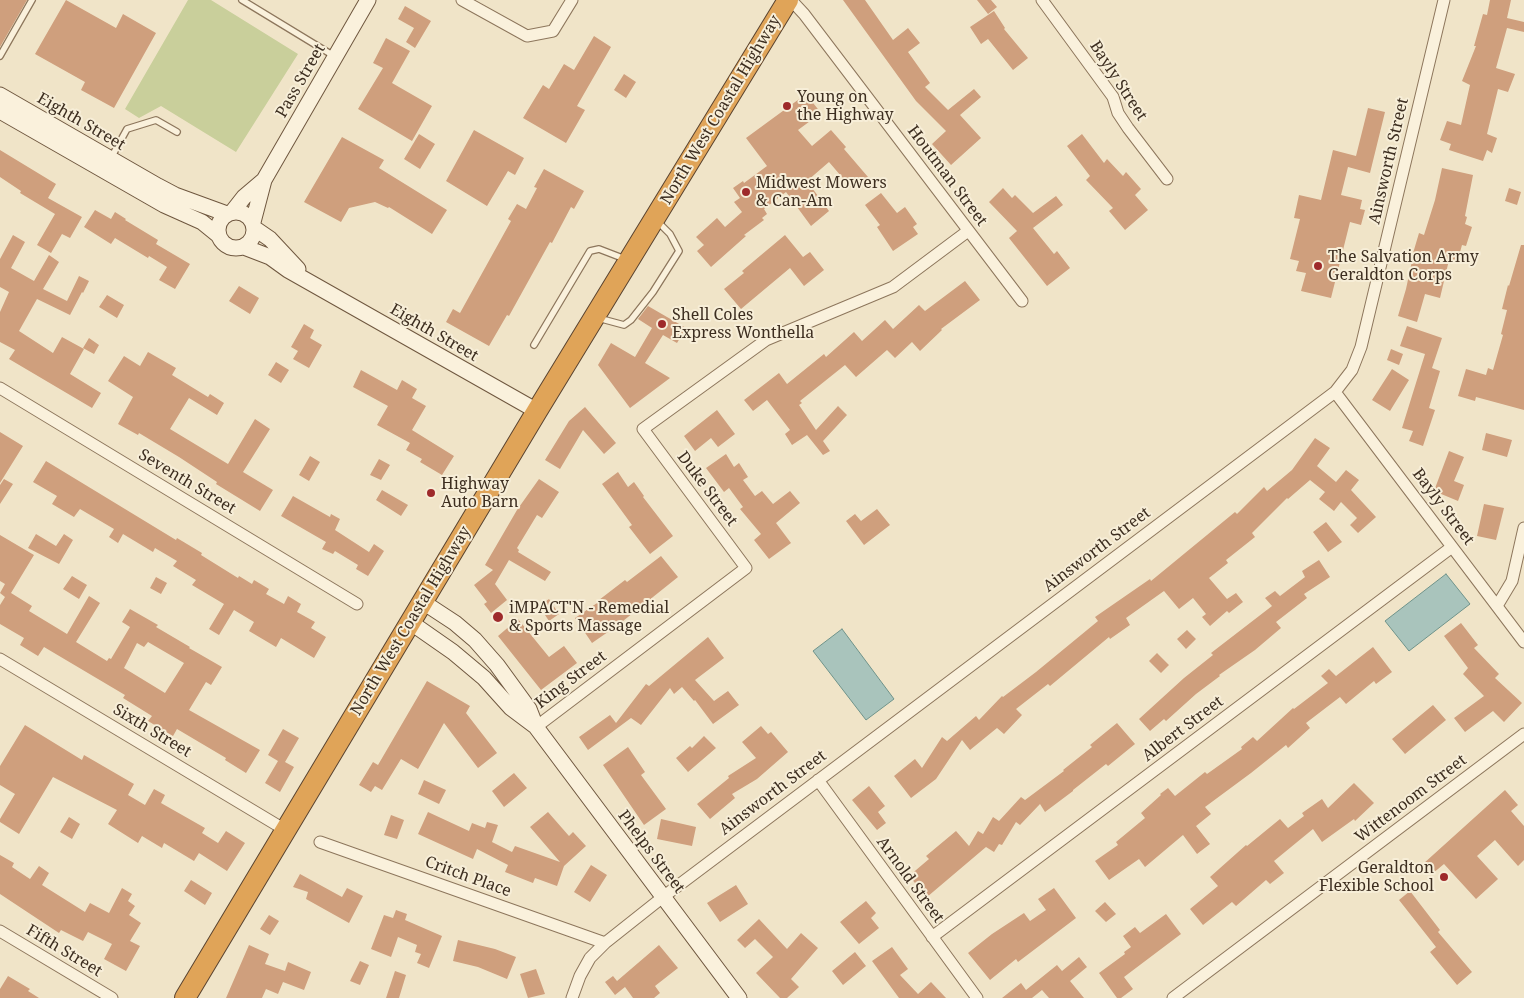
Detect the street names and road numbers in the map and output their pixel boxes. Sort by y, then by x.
street label: North West Coastal Highway [657,12,785,208]
street label: Bayly Street [1085,38,1151,124]
street label: Pass Street [272,41,330,121]
street label: Eighth Street [34,89,128,155]
street label: Ainsworth Street [1365,96,1413,226]
street label: Houtman Street [903,122,991,230]
street label: Eighth Street [387,300,481,366]
street label: Seventh Street [135,445,239,519]
street label: Duke Street [673,448,741,530]
street label: Bayly Street [1408,465,1478,549]
street label: Ainsworth Street [1040,503,1154,597]
street label: North West Coastal Highway [347,523,475,719]
street label: King Street [532,647,610,713]
street label: Albert Street [1139,692,1227,766]
street label: Sixth Street [109,700,195,762]
street label: Ainsworth Street [716,746,830,840]
street label: Wittenoom Street [1352,751,1470,847]
street label: Phelps Street [613,807,689,897]
street label: Arnold Street [872,833,948,927]
street label: Critch Place [422,853,514,901]
street label: Fifth Street [23,921,105,981]

